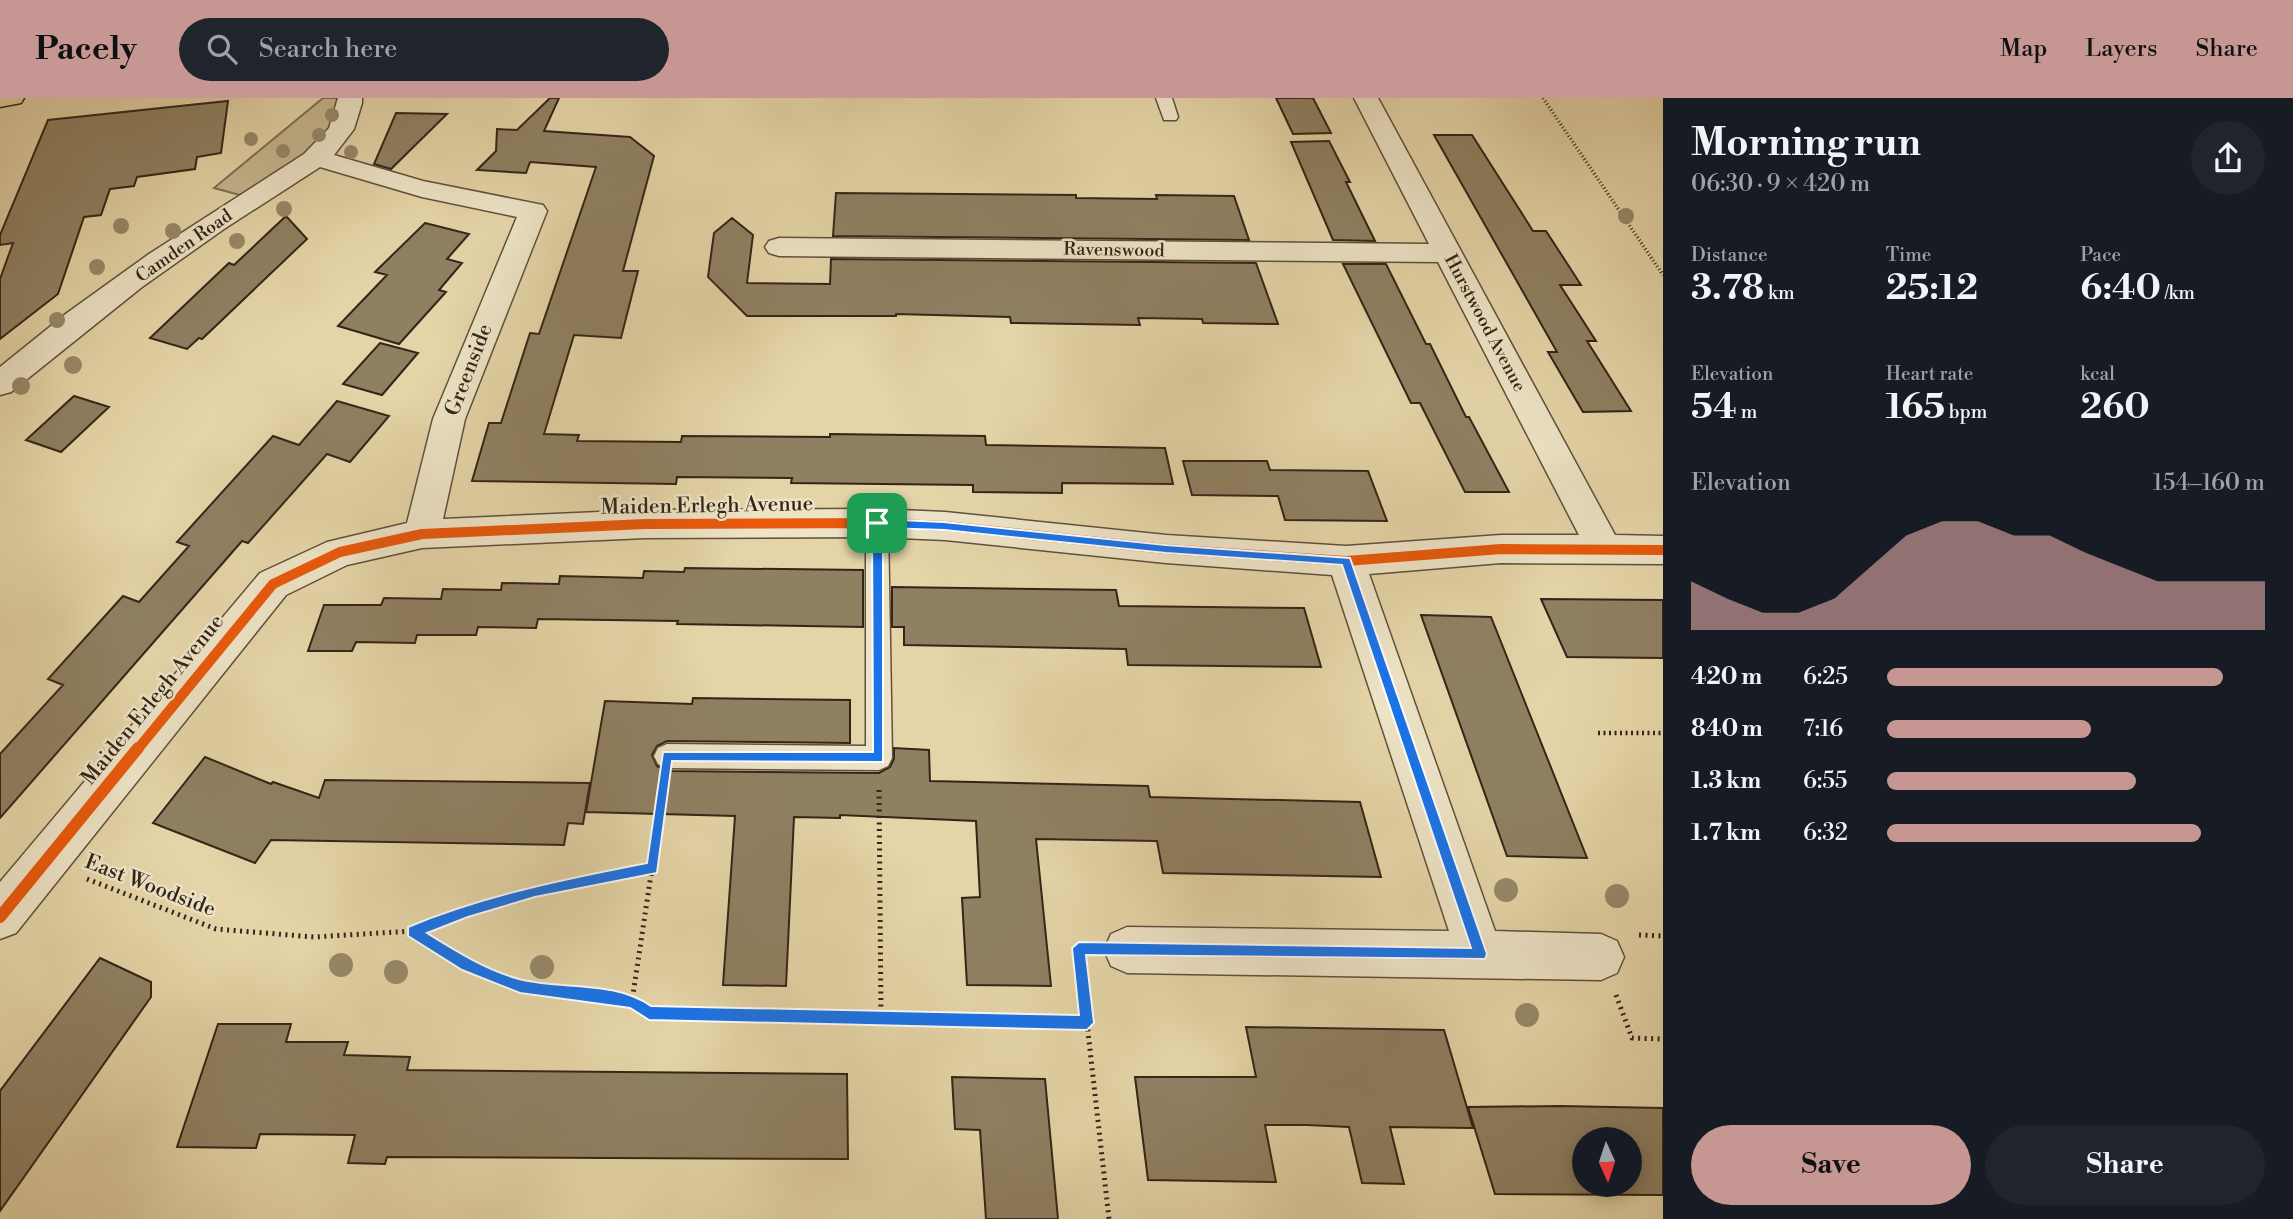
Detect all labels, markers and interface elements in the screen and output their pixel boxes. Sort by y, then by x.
search box [179,18,669,81]
text: Pacely [35,29,137,70]
icon: search [203,30,241,68]
text: Search here [259,33,397,65]
text: Map [2000,34,2047,64]
text: Layers [2085,34,2157,64]
text: Share [2195,34,2258,64]
text: Morning run [1691,120,1921,167]
button: share [2191,121,2265,195]
text: 06:30 · 9 × 420 m [1691,170,1870,198]
street label: Camden Road [131,204,237,288]
street label: Ravenswood [1063,238,1166,262]
text: Distance [1691,243,1768,267]
text: Time [1886,243,1931,267]
text: Pace [2080,243,2121,267]
street label: Hurstwood Avenue [1439,250,1531,396]
text: 3.78 [1691,267,1764,310]
text: 25:12 [1886,267,1978,310]
text: 6:40 [2080,267,2161,310]
text: km [1764,281,1795,305]
text: /km [2161,281,2195,305]
street label: Greenside [440,320,498,420]
text: Elevation [1691,362,1773,386]
text: Heart rate [1886,362,1973,386]
text: kcal [2080,362,2115,386]
text: 54 [1691,386,1737,429]
text: 165 [1886,386,1945,429]
text: 260 [2080,386,2150,429]
text: m [1737,400,1757,424]
text: bpm [1945,400,1987,424]
text: Elevation [1691,469,1791,497]
text: 154–160 m [2153,469,2265,497]
street label: Maiden Erlegh Avenue [601,491,813,521]
pin [847,493,907,553]
icon: arrive [858,504,896,542]
street label: Maiden Erlegh Avenue [76,609,230,791]
text: 420 m [1691,663,1762,691]
text: 6:25 [1803,663,1848,691]
text: 840 m [1691,715,1763,743]
text: 7:16 [1803,715,1843,743]
text: 1.3 km [1691,767,1761,795]
text: 6:55 [1803,767,1847,795]
text: 1.7 km [1691,819,1761,847]
text: 6:32 [1803,819,1848,847]
street label: East Woodside [81,849,219,923]
button: Save [1691,1125,1971,1205]
button: Share [1985,1125,2265,1205]
north arrow [1572,1127,1642,1197]
map controls [1572,1127,1642,1197]

